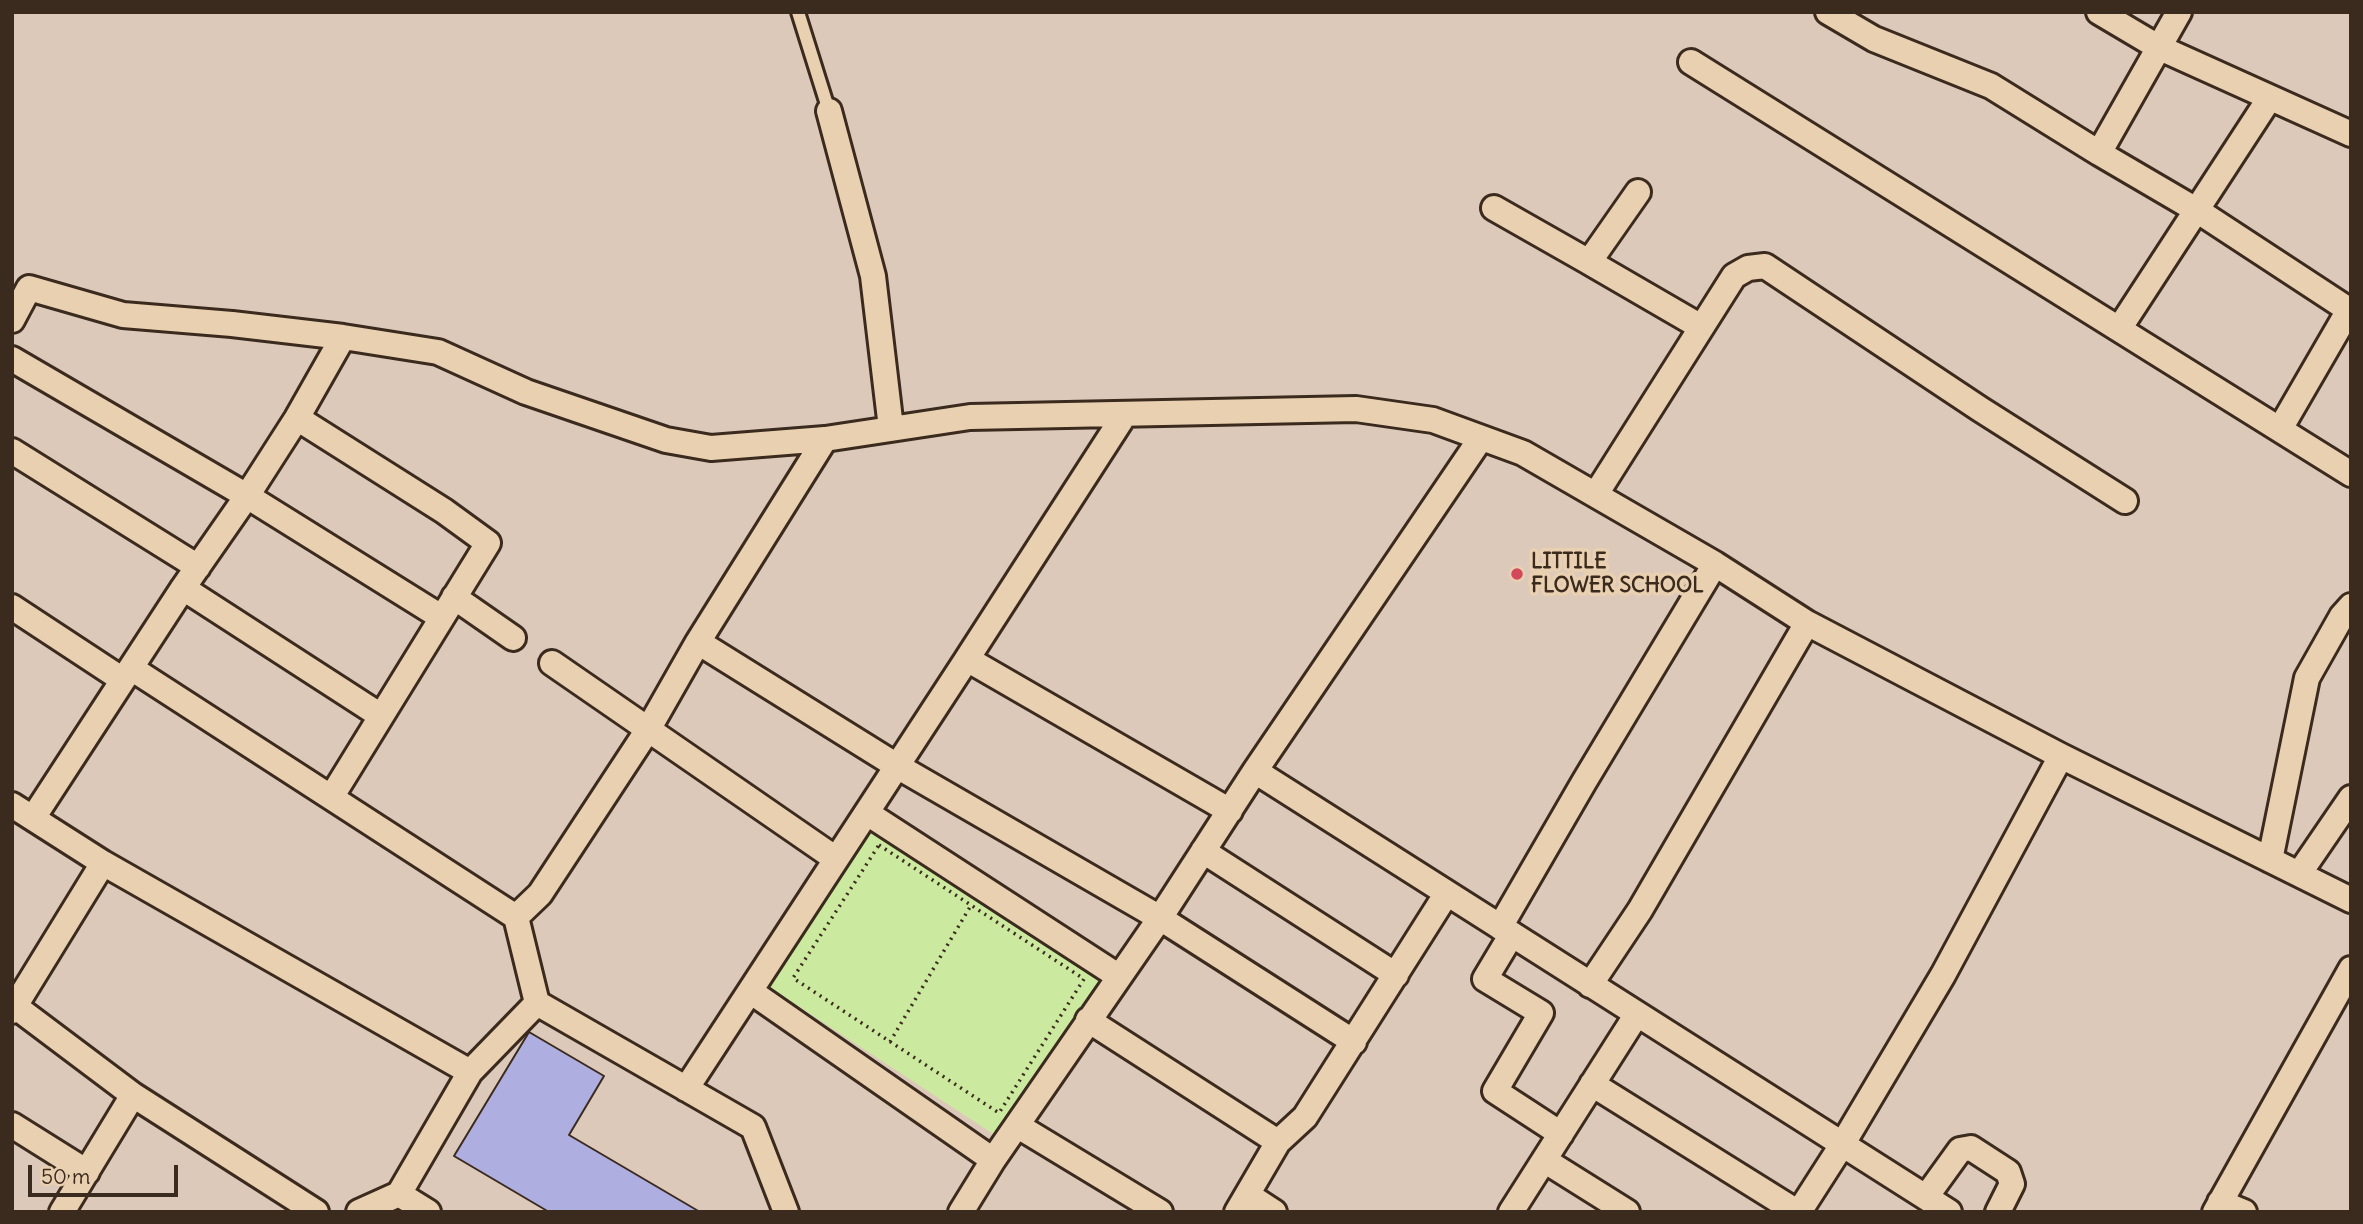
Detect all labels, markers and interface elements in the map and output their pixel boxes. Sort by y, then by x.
place label: LITTILE FLOWER SCHOOL [1531,549,1704,599]
marker: LITTILE FLOWER SCHOOL [1509,566,1525,582]
scale bar [32,1150,182,1194]
text: 50 m [41,1163,90,1190]

